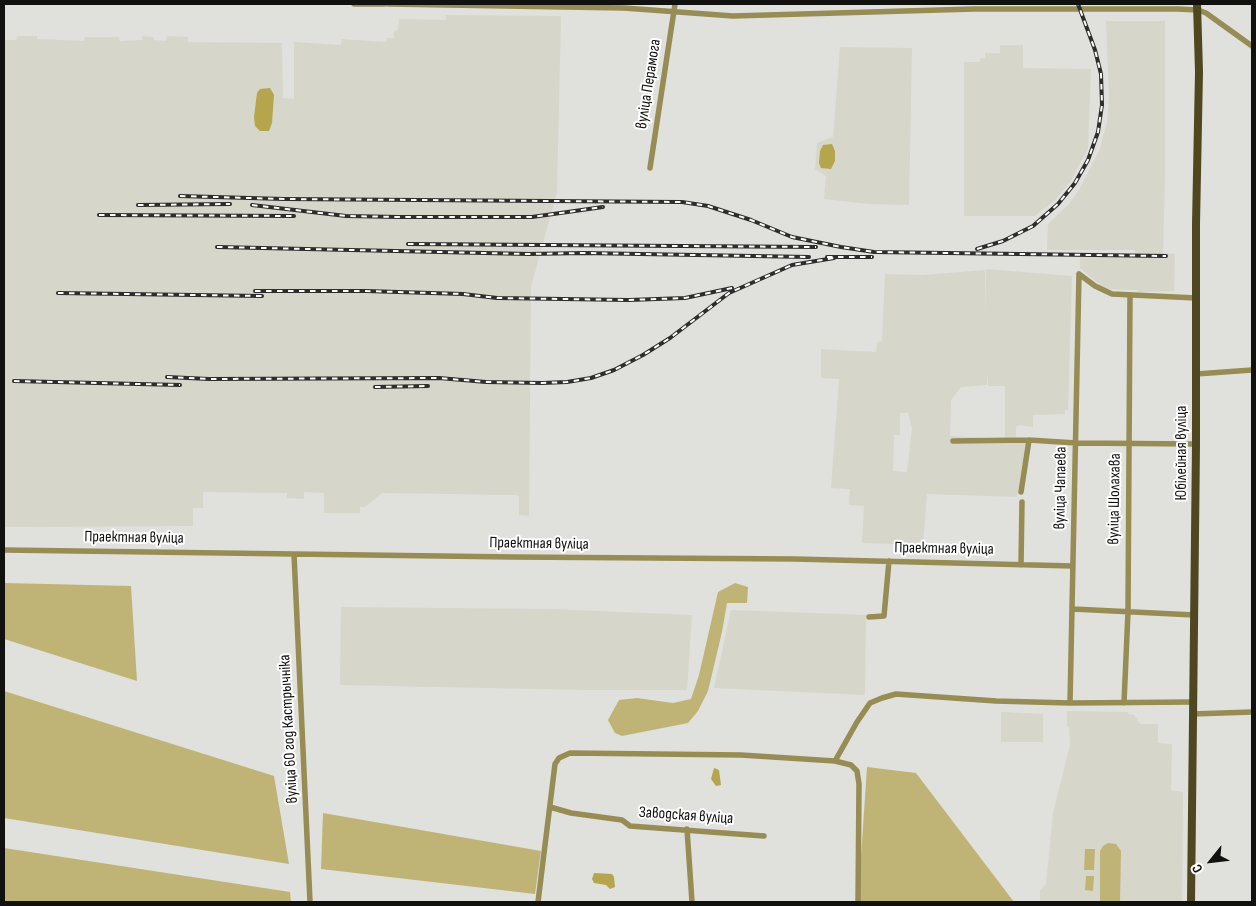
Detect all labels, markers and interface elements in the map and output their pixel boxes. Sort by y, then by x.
street label: вуліца Перамога [632,38,666,130]
street label: Юбілейная вуліца [1172,405,1192,501]
street label: вуліца Чапаева [1051,446,1071,530]
street label: вуліца Шолахава [1105,453,1125,545]
street label: Праектная вуліца [84,528,184,548]
street label: Праектная вуліца [489,534,589,554]
street label: Праектная вуліца [894,539,994,559]
street label: вуліца 60 год Кастрычніка [276,654,302,804]
street label: Заводская вуліца [638,803,734,829]
north arrow [1186,836,1236,886]
text: С [1188,861,1207,876]

